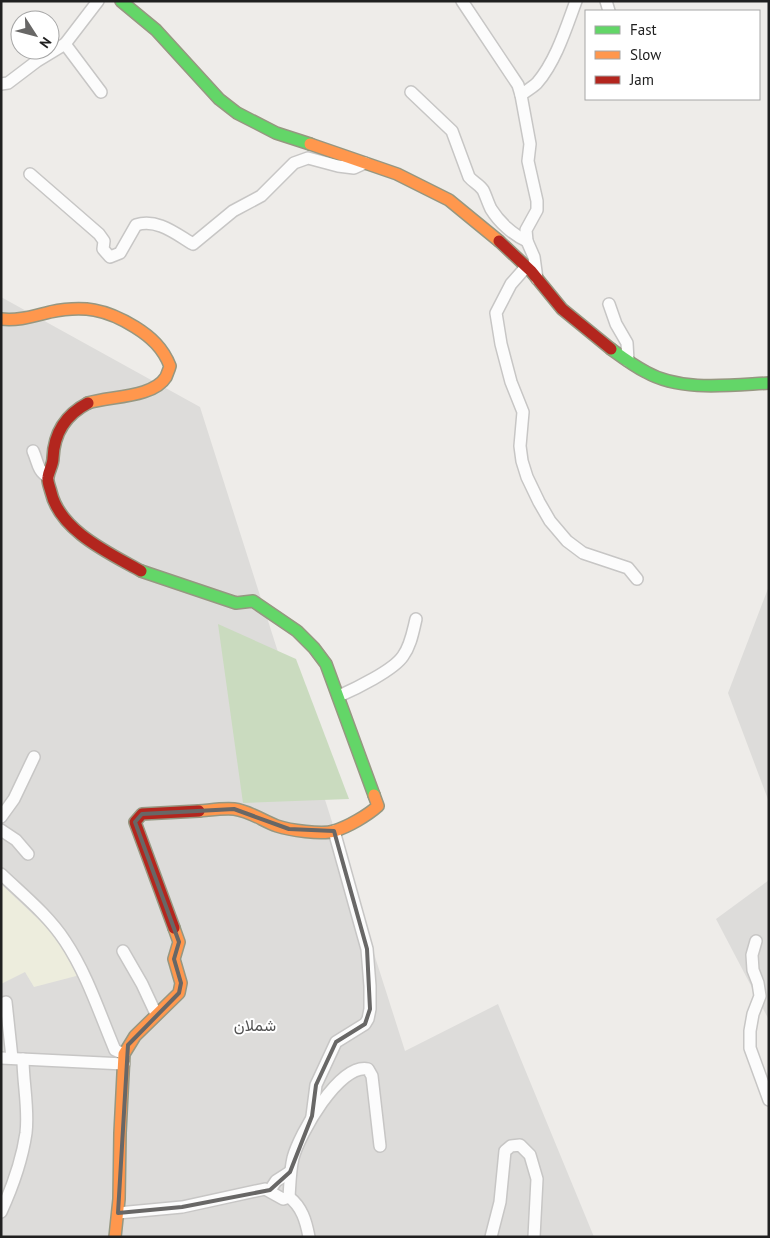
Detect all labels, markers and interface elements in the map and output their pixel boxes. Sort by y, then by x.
north arrow [10,10,60,60]
legend [585,10,760,100]
text: Fast [630,20,657,39]
text: N [36,34,56,52]
text: Slow [630,45,661,64]
text: Jam [629,70,654,89]
district label: شملان [234,1015,276,1035]

